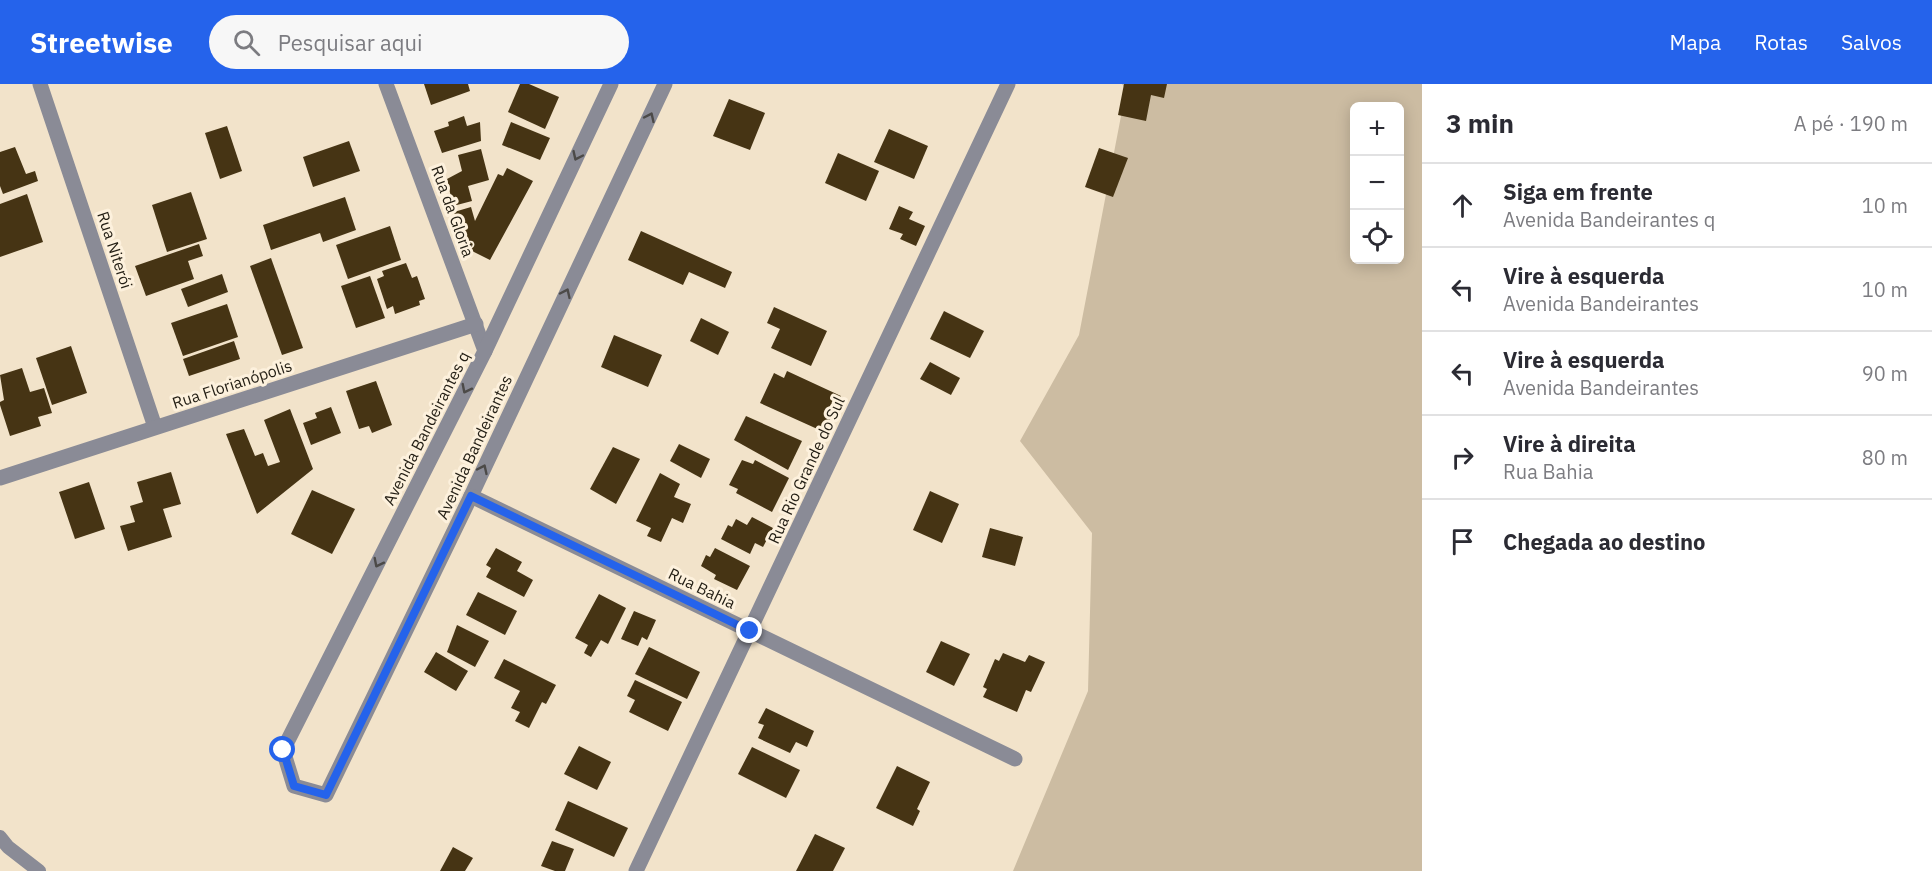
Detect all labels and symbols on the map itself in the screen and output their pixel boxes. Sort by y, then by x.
one-way arrow [642,112,654,123]
one-way arrow [573,149,585,160]
street label: Rua da Gloria [427,162,479,260]
street label: Rua Niterói [93,209,137,291]
one-way arrow [559,288,571,299]
street label: Avenida Bandeirantes q [379,348,473,508]
street label: Rua Florianópolis [170,355,294,413]
street label: Avenida Bandeirantes [432,372,516,522]
one-way arrow [462,382,473,393]
street label: Rua Rio Grande do Sul [763,393,849,547]
one-way arrow [476,465,488,476]
one-way arrow [374,556,385,567]
street label: Rua Bahia [665,563,739,613]
route end [736,617,762,643]
route start [269,736,295,762]

